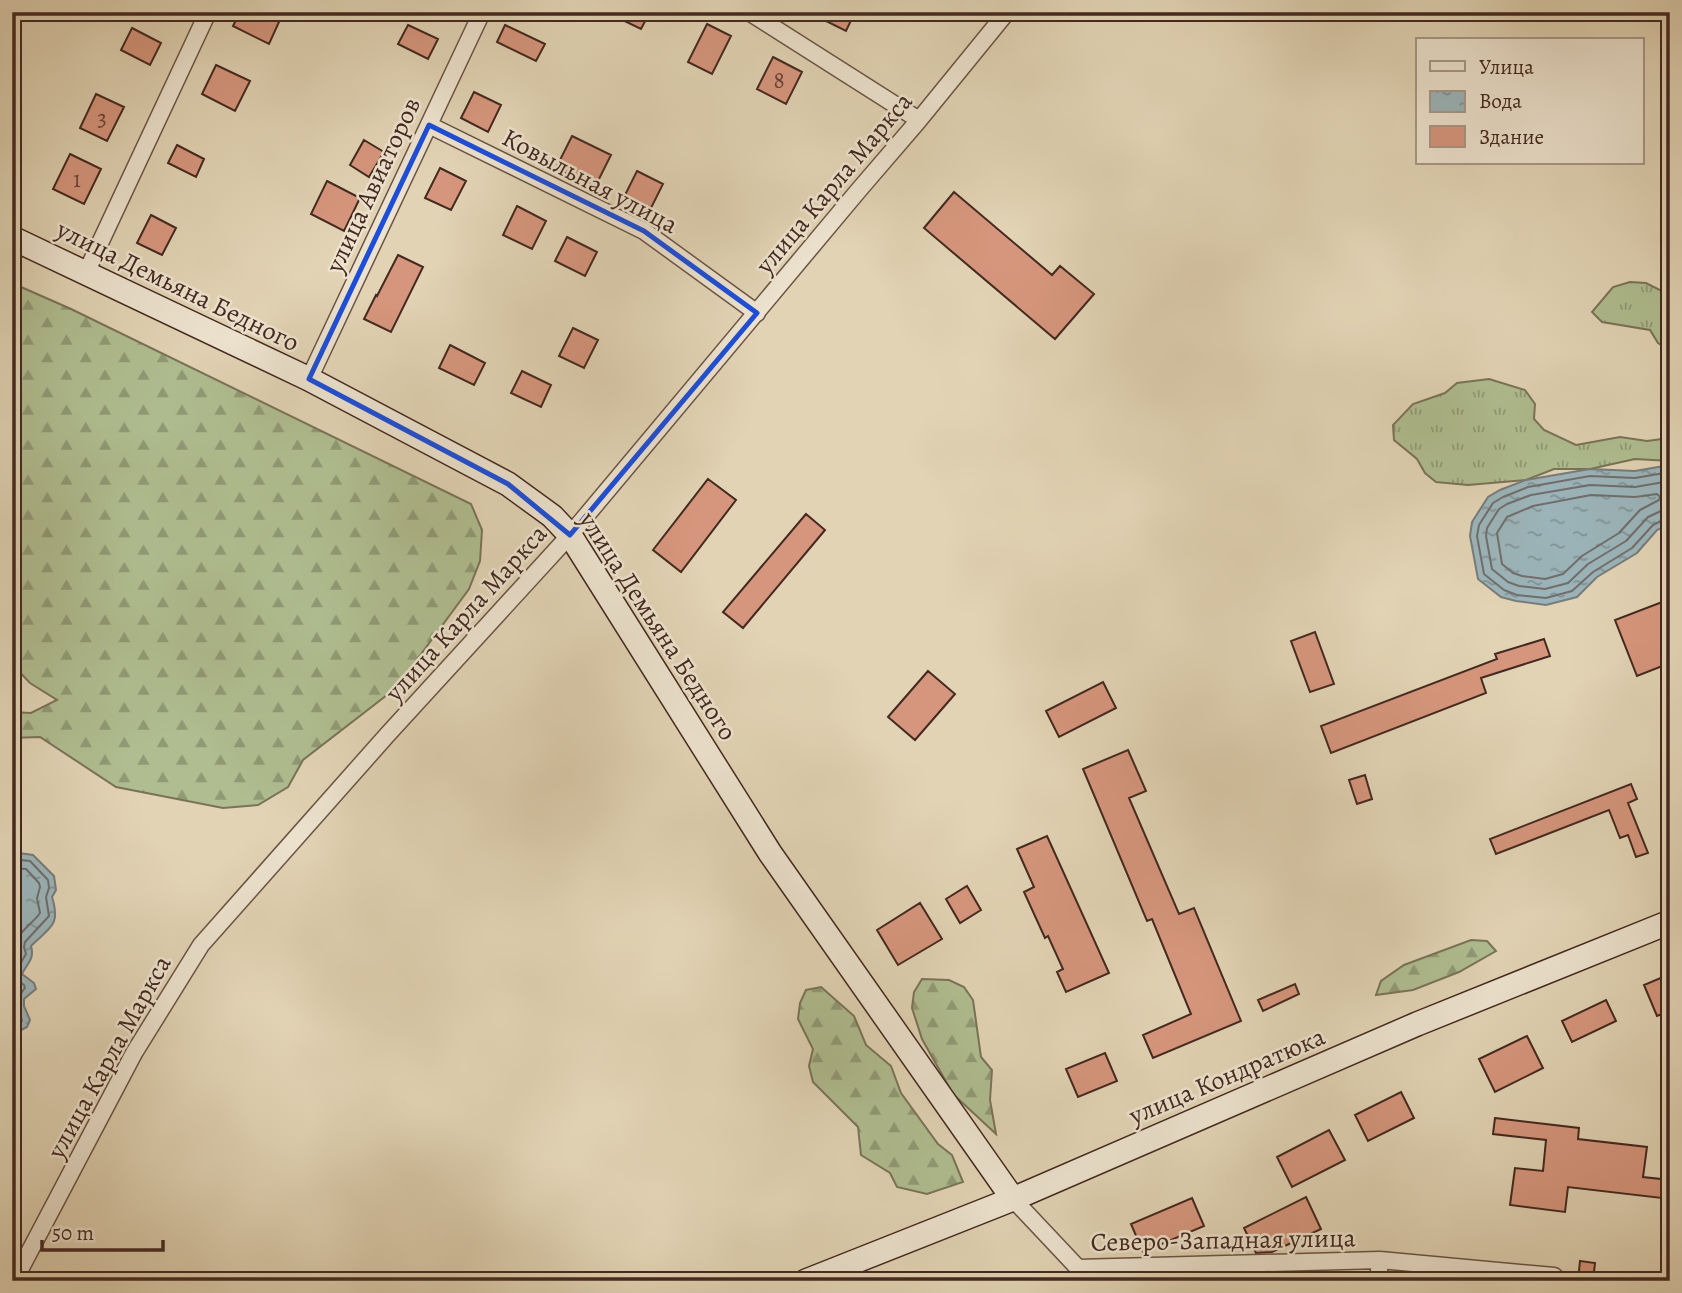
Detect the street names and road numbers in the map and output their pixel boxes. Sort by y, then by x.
street label: улица Карла Маркса [747,85,920,282]
street label: улица Авиаторов [317,92,429,279]
street label: Ковыльная улица [496,120,684,242]
street label: улица Демьяна Бедного [50,212,305,360]
street label: улица Демьяна Бедного [570,504,745,747]
street label: улица Карла Маркса [376,517,555,710]
street label: улица Карла Маркса [38,949,179,1166]
street label: улица Кондратюка [1123,1019,1330,1133]
street label: Северо-Западная улица [1090,1220,1356,1260]

